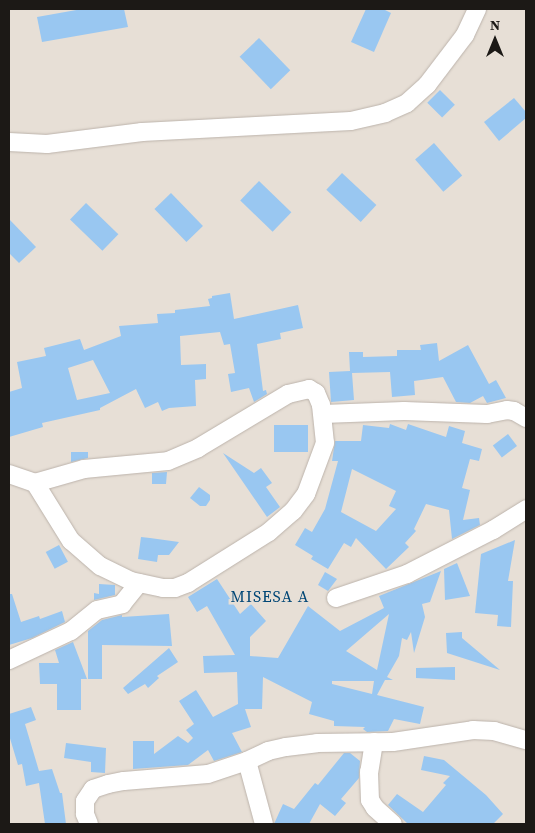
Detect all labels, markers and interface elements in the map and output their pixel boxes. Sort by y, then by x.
north arrow [470,15,520,65]
text: N [490,15,500,35]
district label: MISESA A [230,586,310,606]

